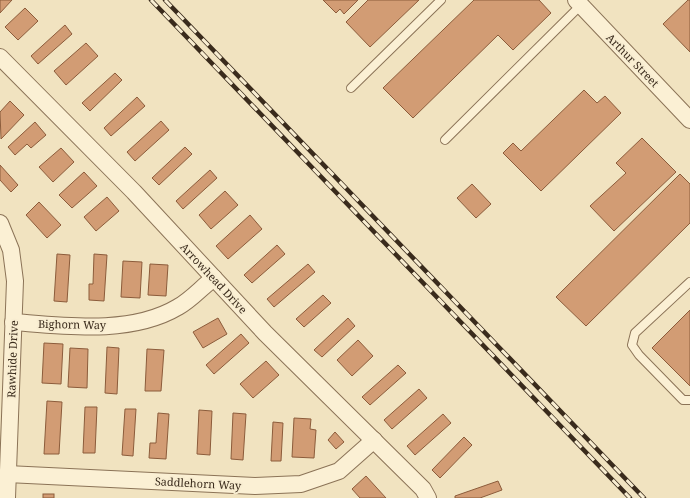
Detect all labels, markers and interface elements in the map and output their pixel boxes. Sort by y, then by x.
street label: Arthur Street [603,30,663,90]
street label: Arrowhead Drive [177,239,251,317]
street label: Bighorn Way [38,316,107,332]
street label: Rawhide Drive [3,320,21,398]
street label: Saddlehorn Way [154,473,242,493]

